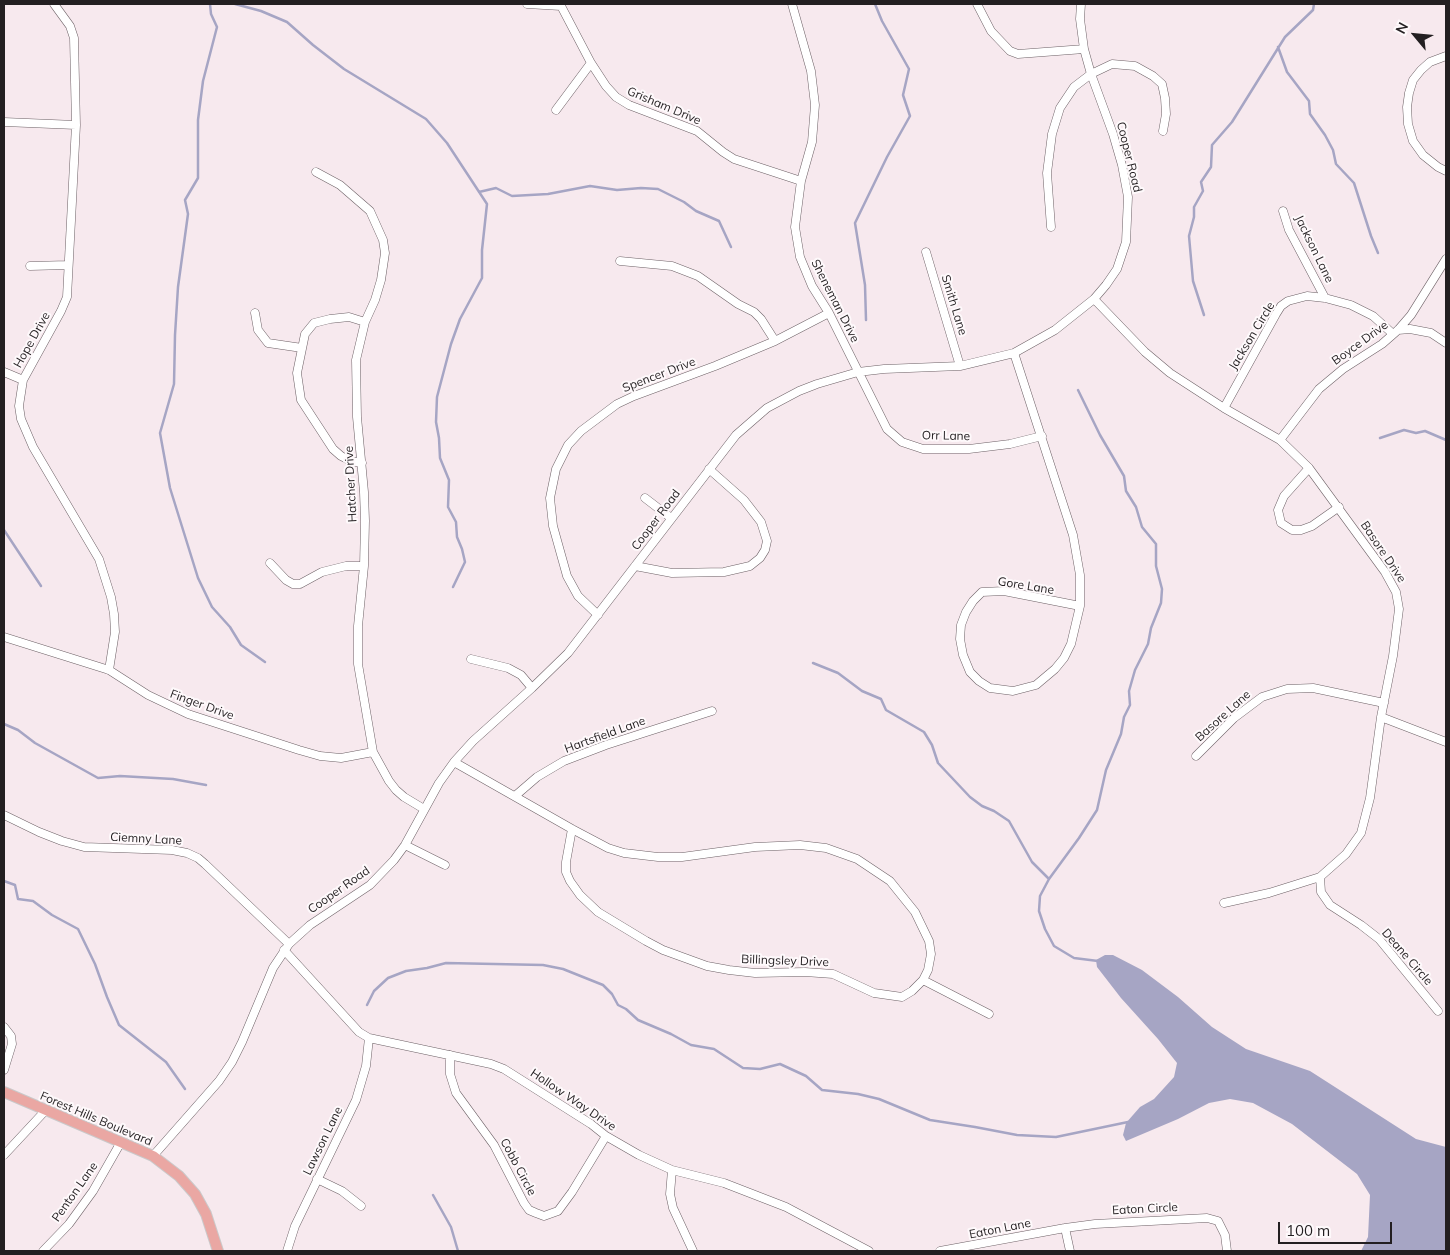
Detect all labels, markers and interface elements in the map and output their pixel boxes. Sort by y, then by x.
north arrow [1390,10,1440,60]
text: N [1391,19,1412,37]
street label: Grisham Drive [625,84,703,128]
street label: Cooper Road [1113,120,1145,194]
street label: Jackson Lane [1291,213,1337,285]
street label: Sheneman Drive [808,257,862,345]
street label: Smith Lane [938,273,970,337]
street label: Jackson Circle [1226,299,1278,373]
street label: Hope Drive [11,309,53,371]
street label: Boyce Drive [1329,318,1391,368]
street label: Spencer Drive [620,354,698,396]
street label: Orr Lane [922,428,970,444]
street label: Hatcher Drive [342,445,360,523]
street label: Cooper Road [629,487,683,553]
street label: Basore Drive [1357,519,1409,585]
street label: Gore Lane [997,574,1055,598]
street label: Finger Drive [168,687,236,723]
street label: Basore Lane [1192,687,1254,745]
street label: Hartsfield Lane [563,714,647,756]
street label: Ciemny Lane [110,830,182,848]
street label: Cooper Road [305,863,373,917]
street label: Deane Circle [1379,926,1435,988]
street label: Billingsley Drive [741,952,829,970]
street label: Hollow Way Drive [527,1066,619,1134]
street label: Forest Hills Boulevard [38,1089,154,1149]
street label: Lawson Lane [300,1104,346,1178]
street label: Cobb Circle [497,1136,539,1198]
street label: Penton Lane [49,1159,101,1225]
street label: Eaton Circle [1112,1200,1178,1218]
scale bar [1280,1212,1394,1244]
street label: Eaton Lane [968,1216,1032,1242]
text: 100 m [1286,1221,1330,1240]

